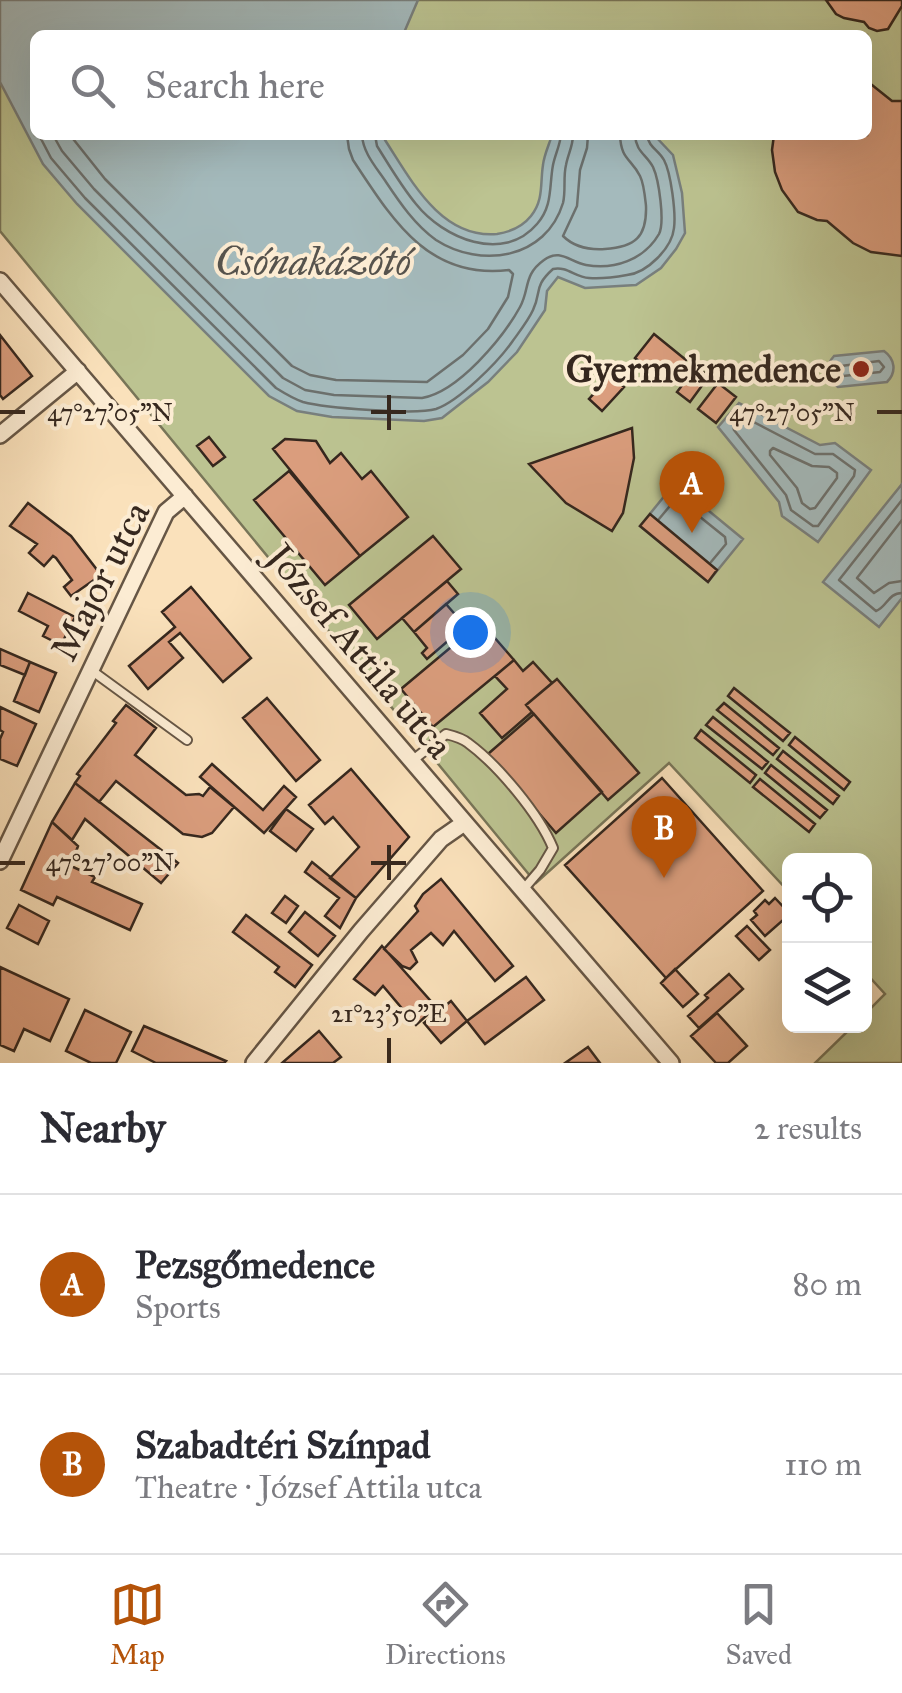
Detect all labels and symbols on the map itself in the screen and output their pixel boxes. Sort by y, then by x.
water label: Csónakázótó [215,237,417,286]
place label: Gyermekmedence [566,346,841,392]
marker: Gyermekmedence [850,358,872,380]
text: 47°27'05"N [47,397,173,428]
text: 47°27'05"N [729,397,855,428]
pin: A [660,450,724,533]
street label: Major utca [40,493,160,668]
street label: József Attila utca [254,532,463,769]
your location [445,607,496,658]
pin: B [632,796,696,878]
text: 47°27'00"N [46,847,174,878]
text: 21°23'50"E [331,998,447,1029]

